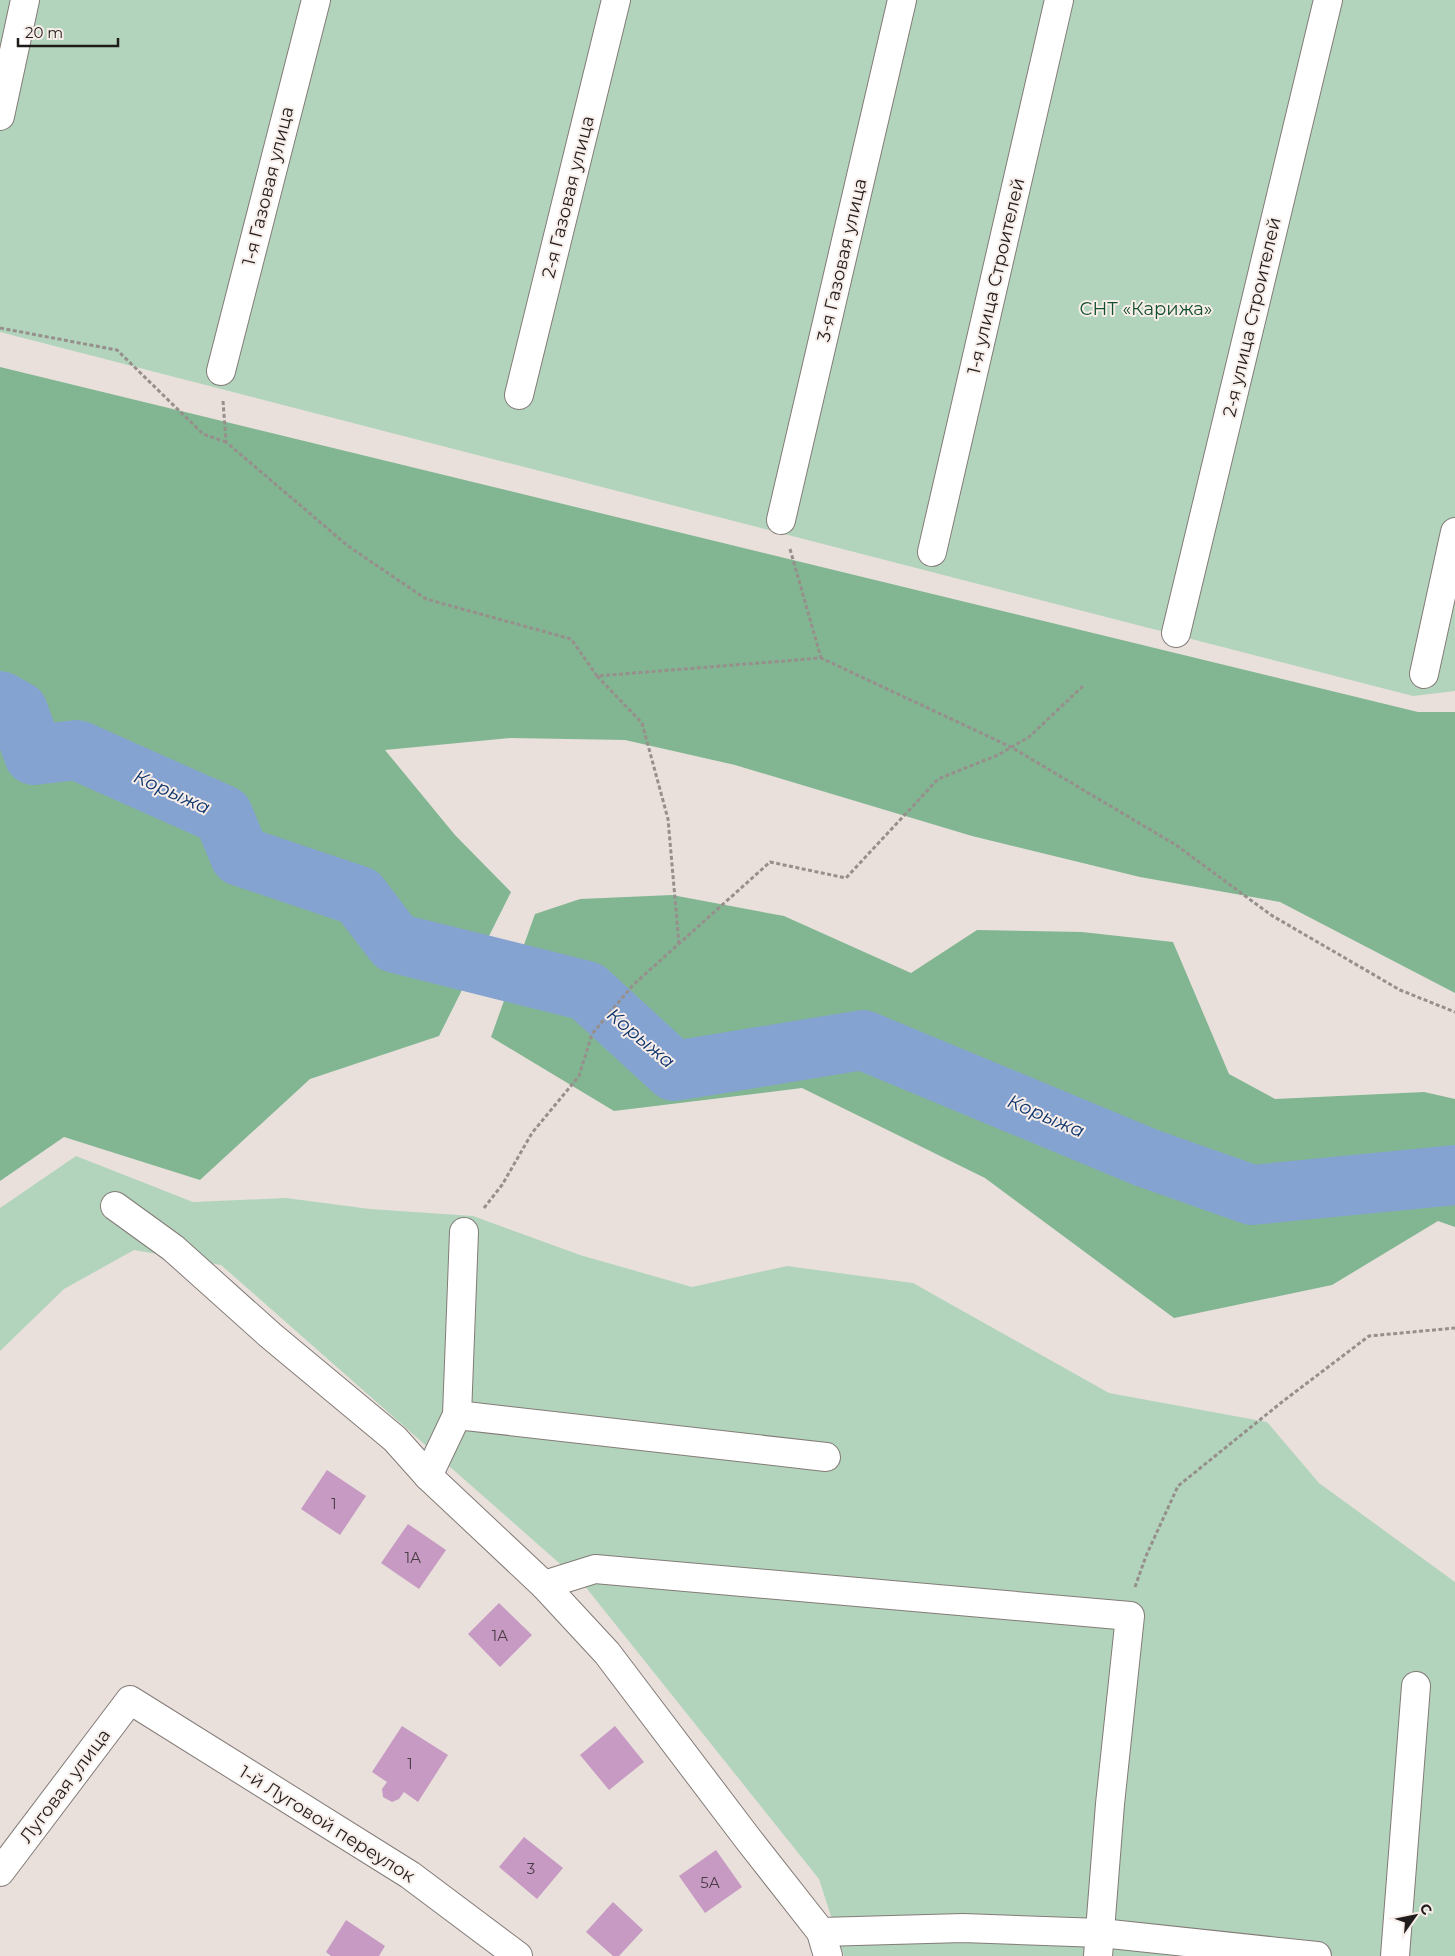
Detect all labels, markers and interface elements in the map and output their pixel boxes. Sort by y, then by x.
scale bar [18,15,118,47]
text: 20 m [25,23,63,42]
street label: 1-я Газовая улица [238,104,298,268]
street label: 2-я Газовая улица [537,113,599,281]
street label: 3-я Газовая улица [813,176,871,344]
street label: 1-я улица Строителей [963,176,1029,376]
street label: 2-я улица Строителей [1218,215,1286,419]
park label: СНТ «Карижа» [1080,298,1212,320]
water label: Корыжа [130,765,214,819]
water label: Корыжа [602,1003,680,1073]
water label: Корыжа [1004,1089,1088,1143]
house number: 1 [331,1494,337,1513]
house number: 1А [405,1548,421,1567]
house number: 1А [492,1626,508,1645]
street label: Луговая улица [15,1725,115,1847]
house number: 1 [407,1754,413,1773]
street label: 1-й Луговой переулок [235,1761,419,1887]
house number: 3 [527,1859,535,1878]
house number: 5А [700,1873,720,1892]
north arrow [1390,1891,1440,1941]
text: С [1416,1900,1436,1918]

